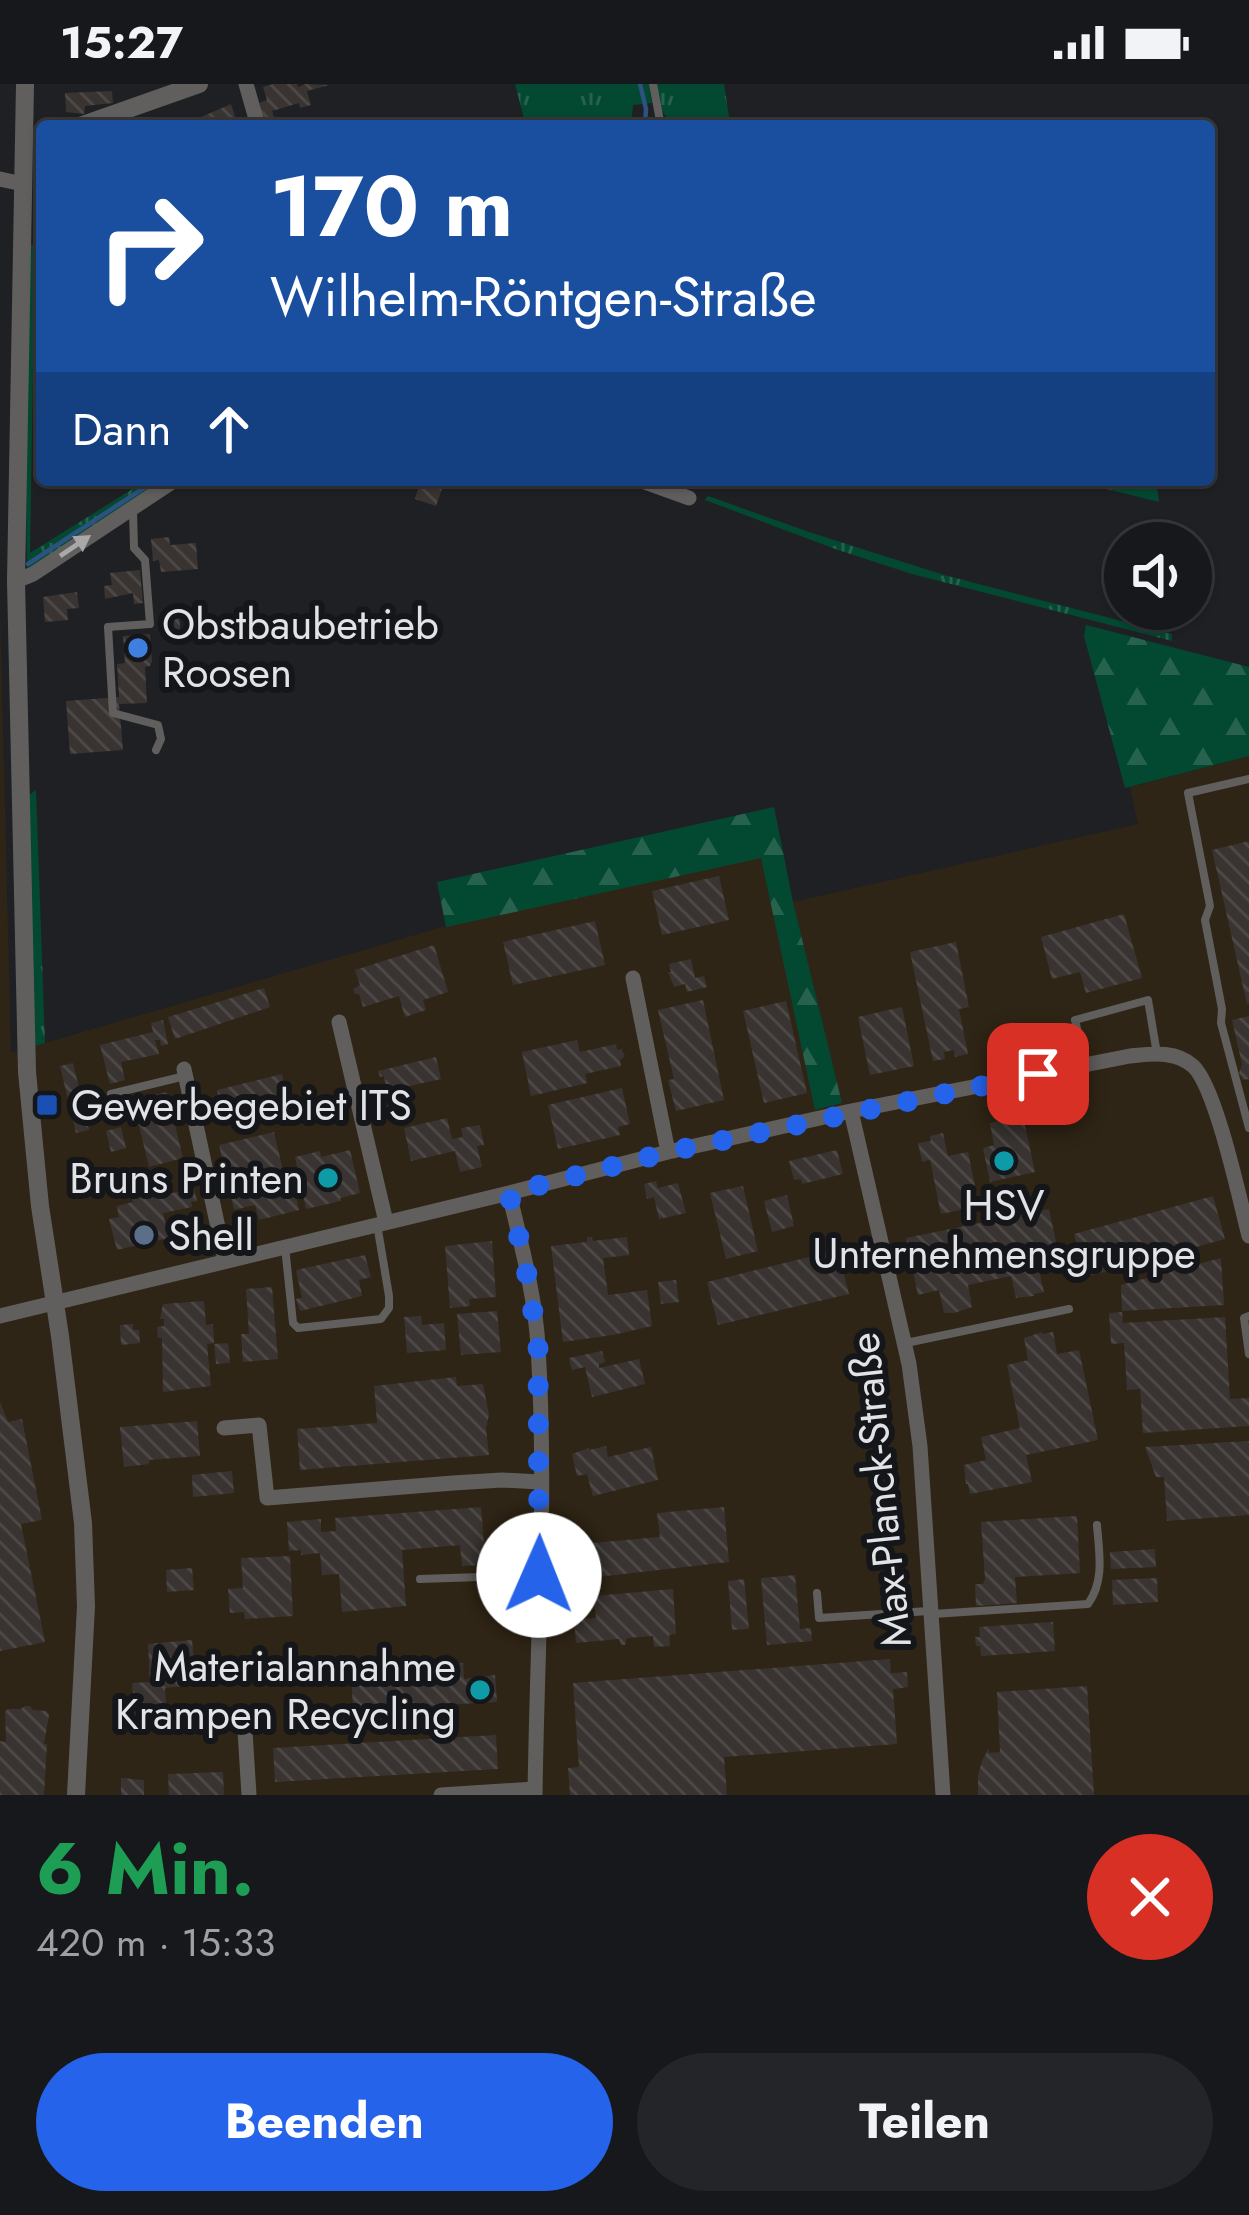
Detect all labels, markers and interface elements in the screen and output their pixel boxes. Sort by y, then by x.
text: 15:27 [60,10,183,75]
text: 170 m [270,146,513,268]
icon: right [72,168,228,324]
text: Wilhelm-Röntgen-Straße [270,258,817,336]
icon: ahead [196,396,262,462]
text: Dann [72,397,172,462]
map controls [1104,522,1212,630]
button: sound [1104,522,1212,630]
one-way arrow [59,536,92,558]
place label: Obstbaubetrieb Roosen [162,594,439,703]
marker: Obstbaubetrieb Roosen [125,635,151,661]
pin [987,1023,1089,1125]
icon: arrive [1005,1041,1071,1107]
place label: Gewerbegebiet ITS [71,1075,412,1136]
marker: Gewerbegebiet ITS [34,1092,60,1118]
place label: Bruns Printen [69,1148,304,1209]
marker: HSV Unternehmensgruppe [991,1148,1017,1174]
marker: Bruns Printen [315,1165,341,1191]
place label: HSV Unternehmensgruppe [812,1175,1196,1284]
place label: Shell [168,1205,254,1266]
marker: Shell [131,1222,157,1248]
street label: Max-Planck-Straße [833,1330,927,1650]
position arrow [476,1512,602,1638]
place label: Materialannahme Krampen Recycling [115,1636,456,1745]
marker: Materialannahme Krampen Recycling [467,1677,493,1703]
text: 6 Min. [36,1817,254,1921]
button: close [1087,1834,1213,1960]
text: 420 m · 15:33 [36,1914,275,1971]
button: Beenden [36,2053,613,2191]
button: Teilen [637,2053,1213,2191]

